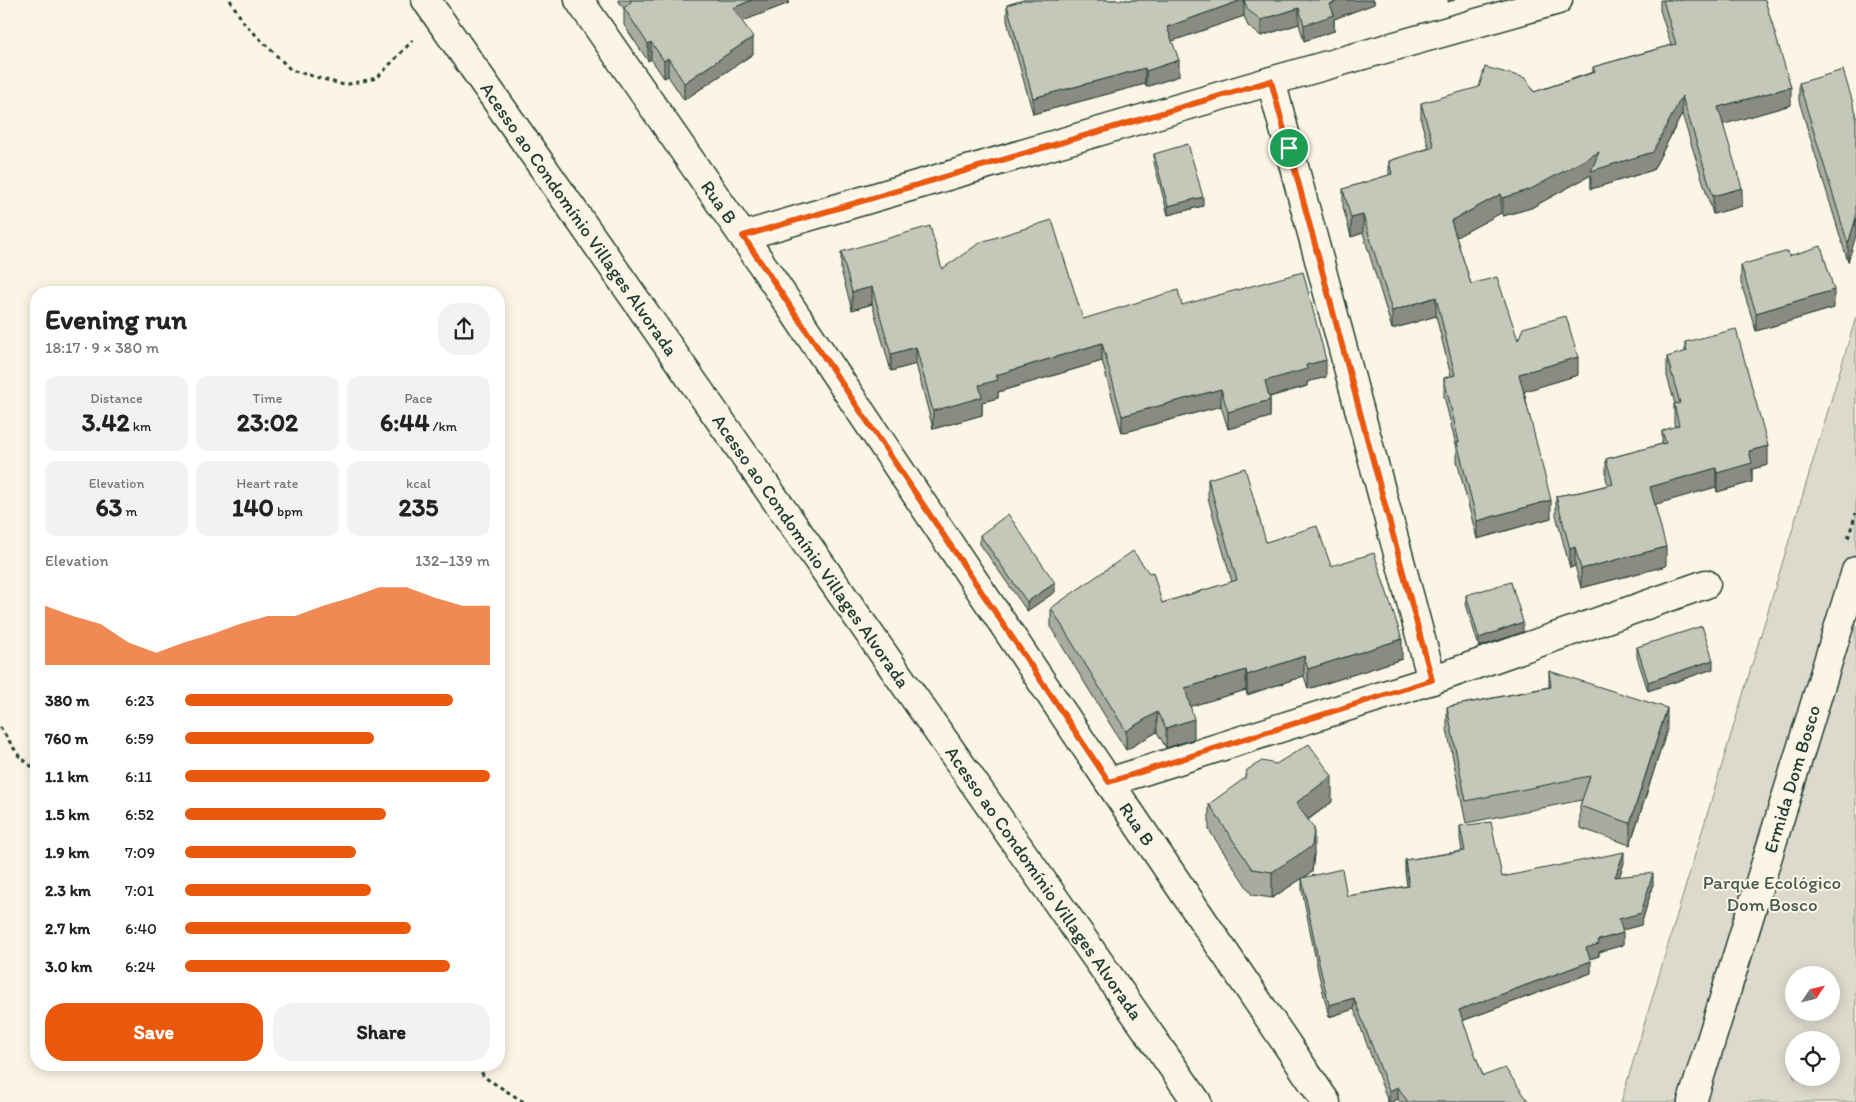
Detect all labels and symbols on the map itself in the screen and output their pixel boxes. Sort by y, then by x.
street label: Acesso ao Condomínio Villages Alvorada [475,78,683,360]
pin [1268,127,1310,169]
street label: Rua B [696,176,742,228]
street label: Acesso ao Condomínio Villages Alvorada [707,410,915,692]
street label: Ermida Dom Bosco [1759,702,1825,856]
street label: Acesso ao Condomínio Villages Alvorada [940,742,1148,1024]
street label: Rua B [1114,798,1160,850]
park label: Parque Ecológico Dom Bosco [1703,871,1841,916]
north arrow [1785,966,1840,1021]

